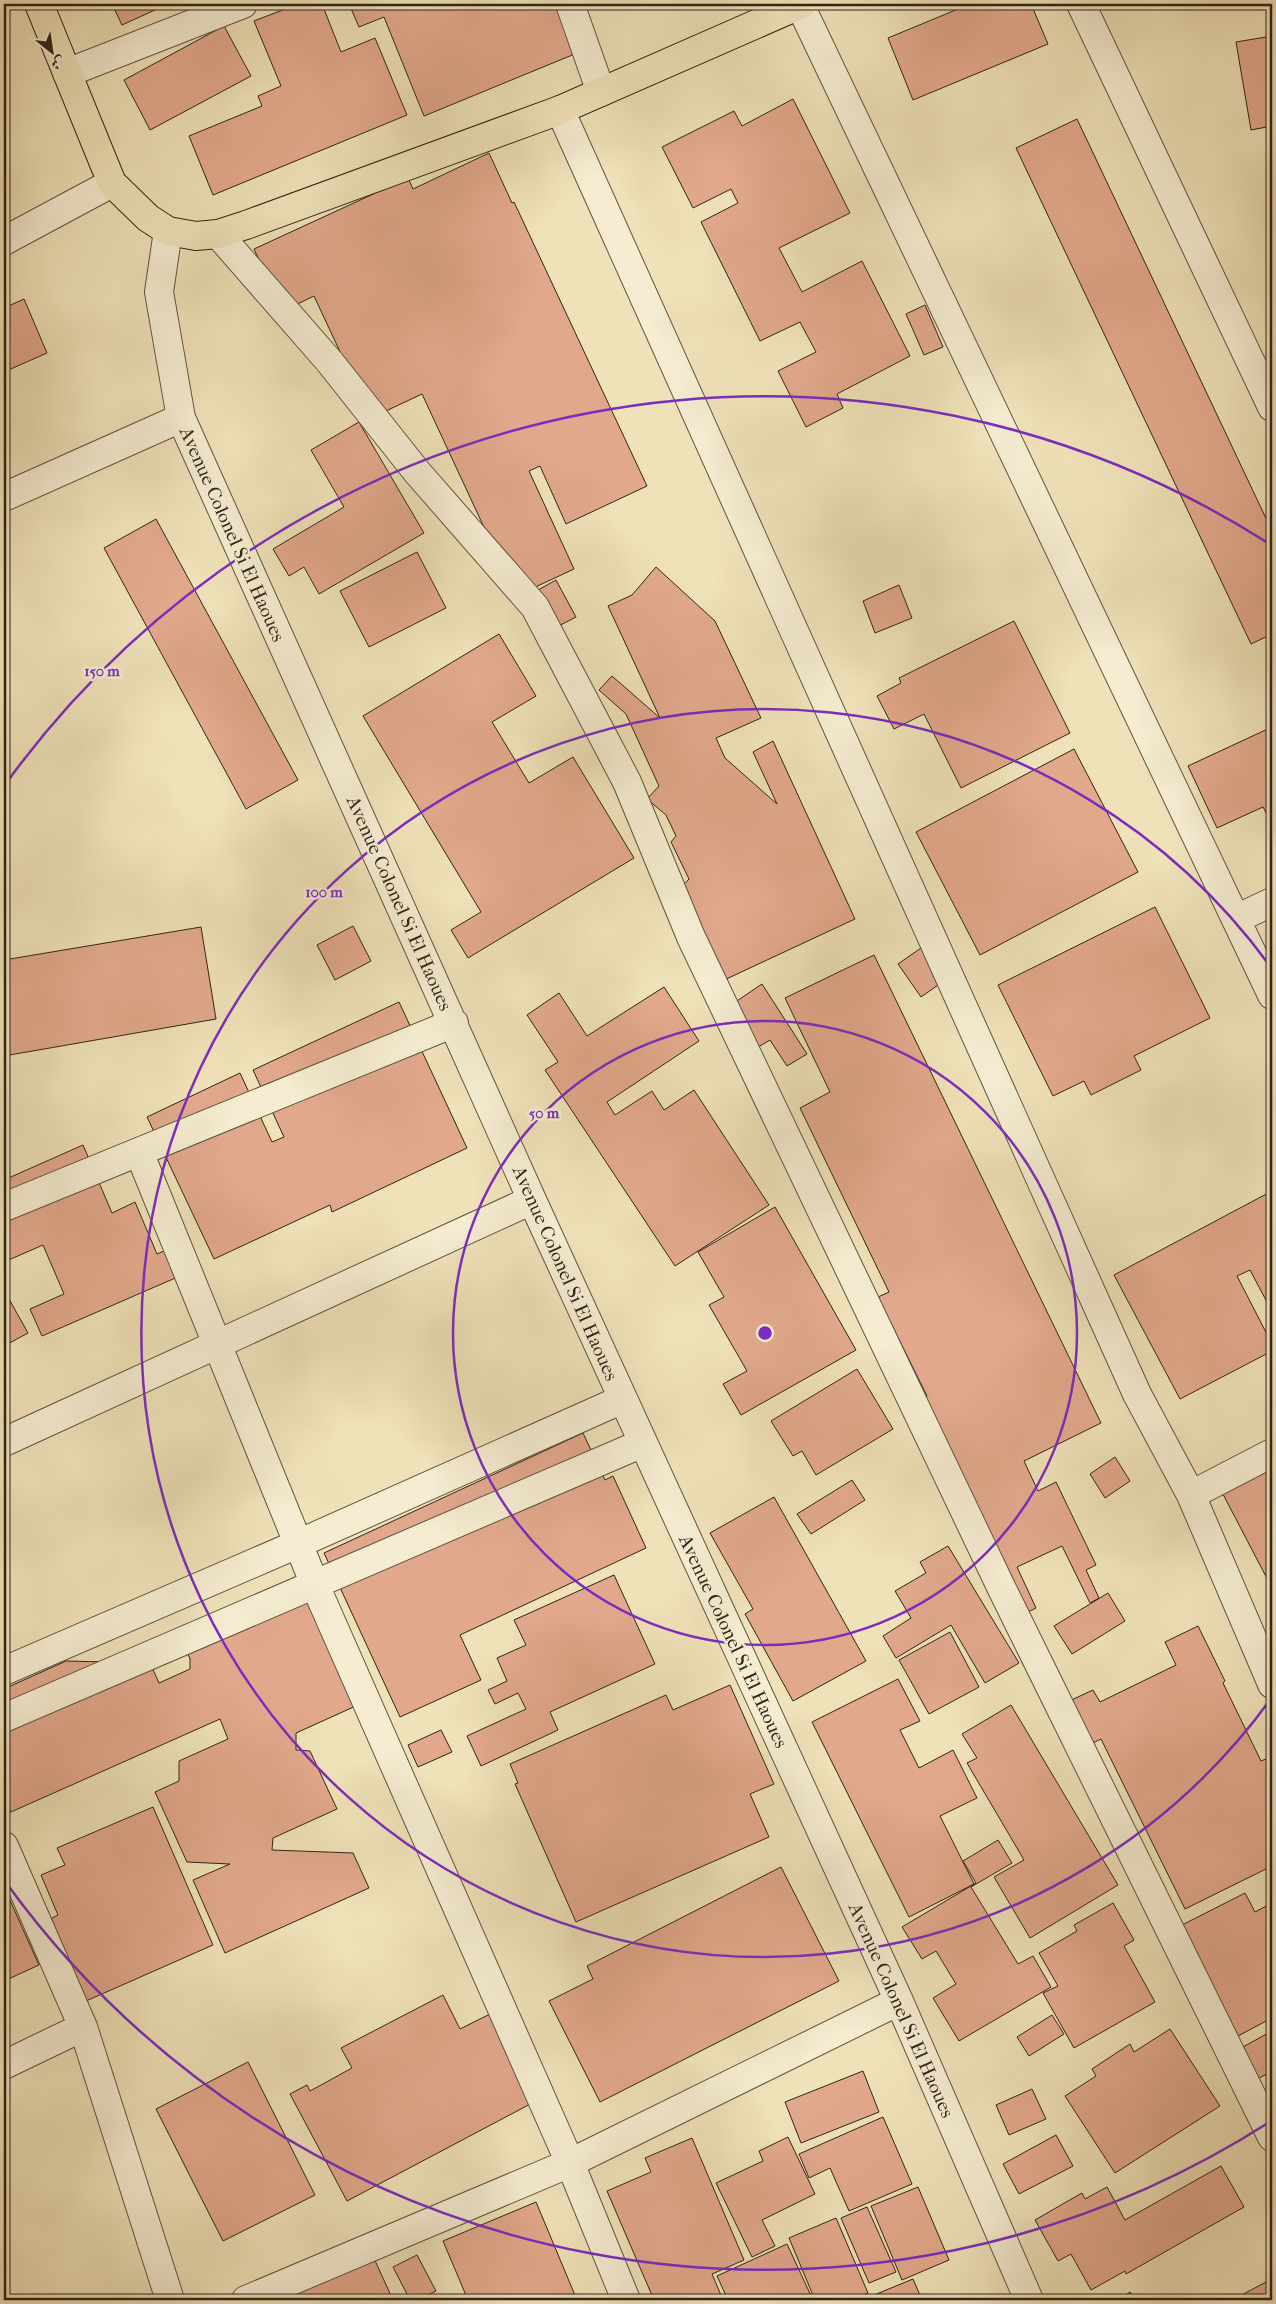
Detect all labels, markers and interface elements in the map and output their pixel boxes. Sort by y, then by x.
north arrow [28,28,78,78]
text: ش [48,52,69,74]
street label: Avenue Colonel Si El Haoues [174,423,289,645]
text: 150 m [84,662,120,680]
street label: Avenue Colonel Si El Haoues [341,792,456,1014]
text: 100 m [305,883,343,901]
text: 50 m [529,1104,560,1122]
street label: Avenue Colonel Si El Haoues [507,1162,622,1384]
centre of rings [756,1324,774,1342]
street label: Avenue Colonel Si El Haoues [674,1530,792,1751]
street label: Avenue Colonel Si El Haoues [843,1899,958,2121]

